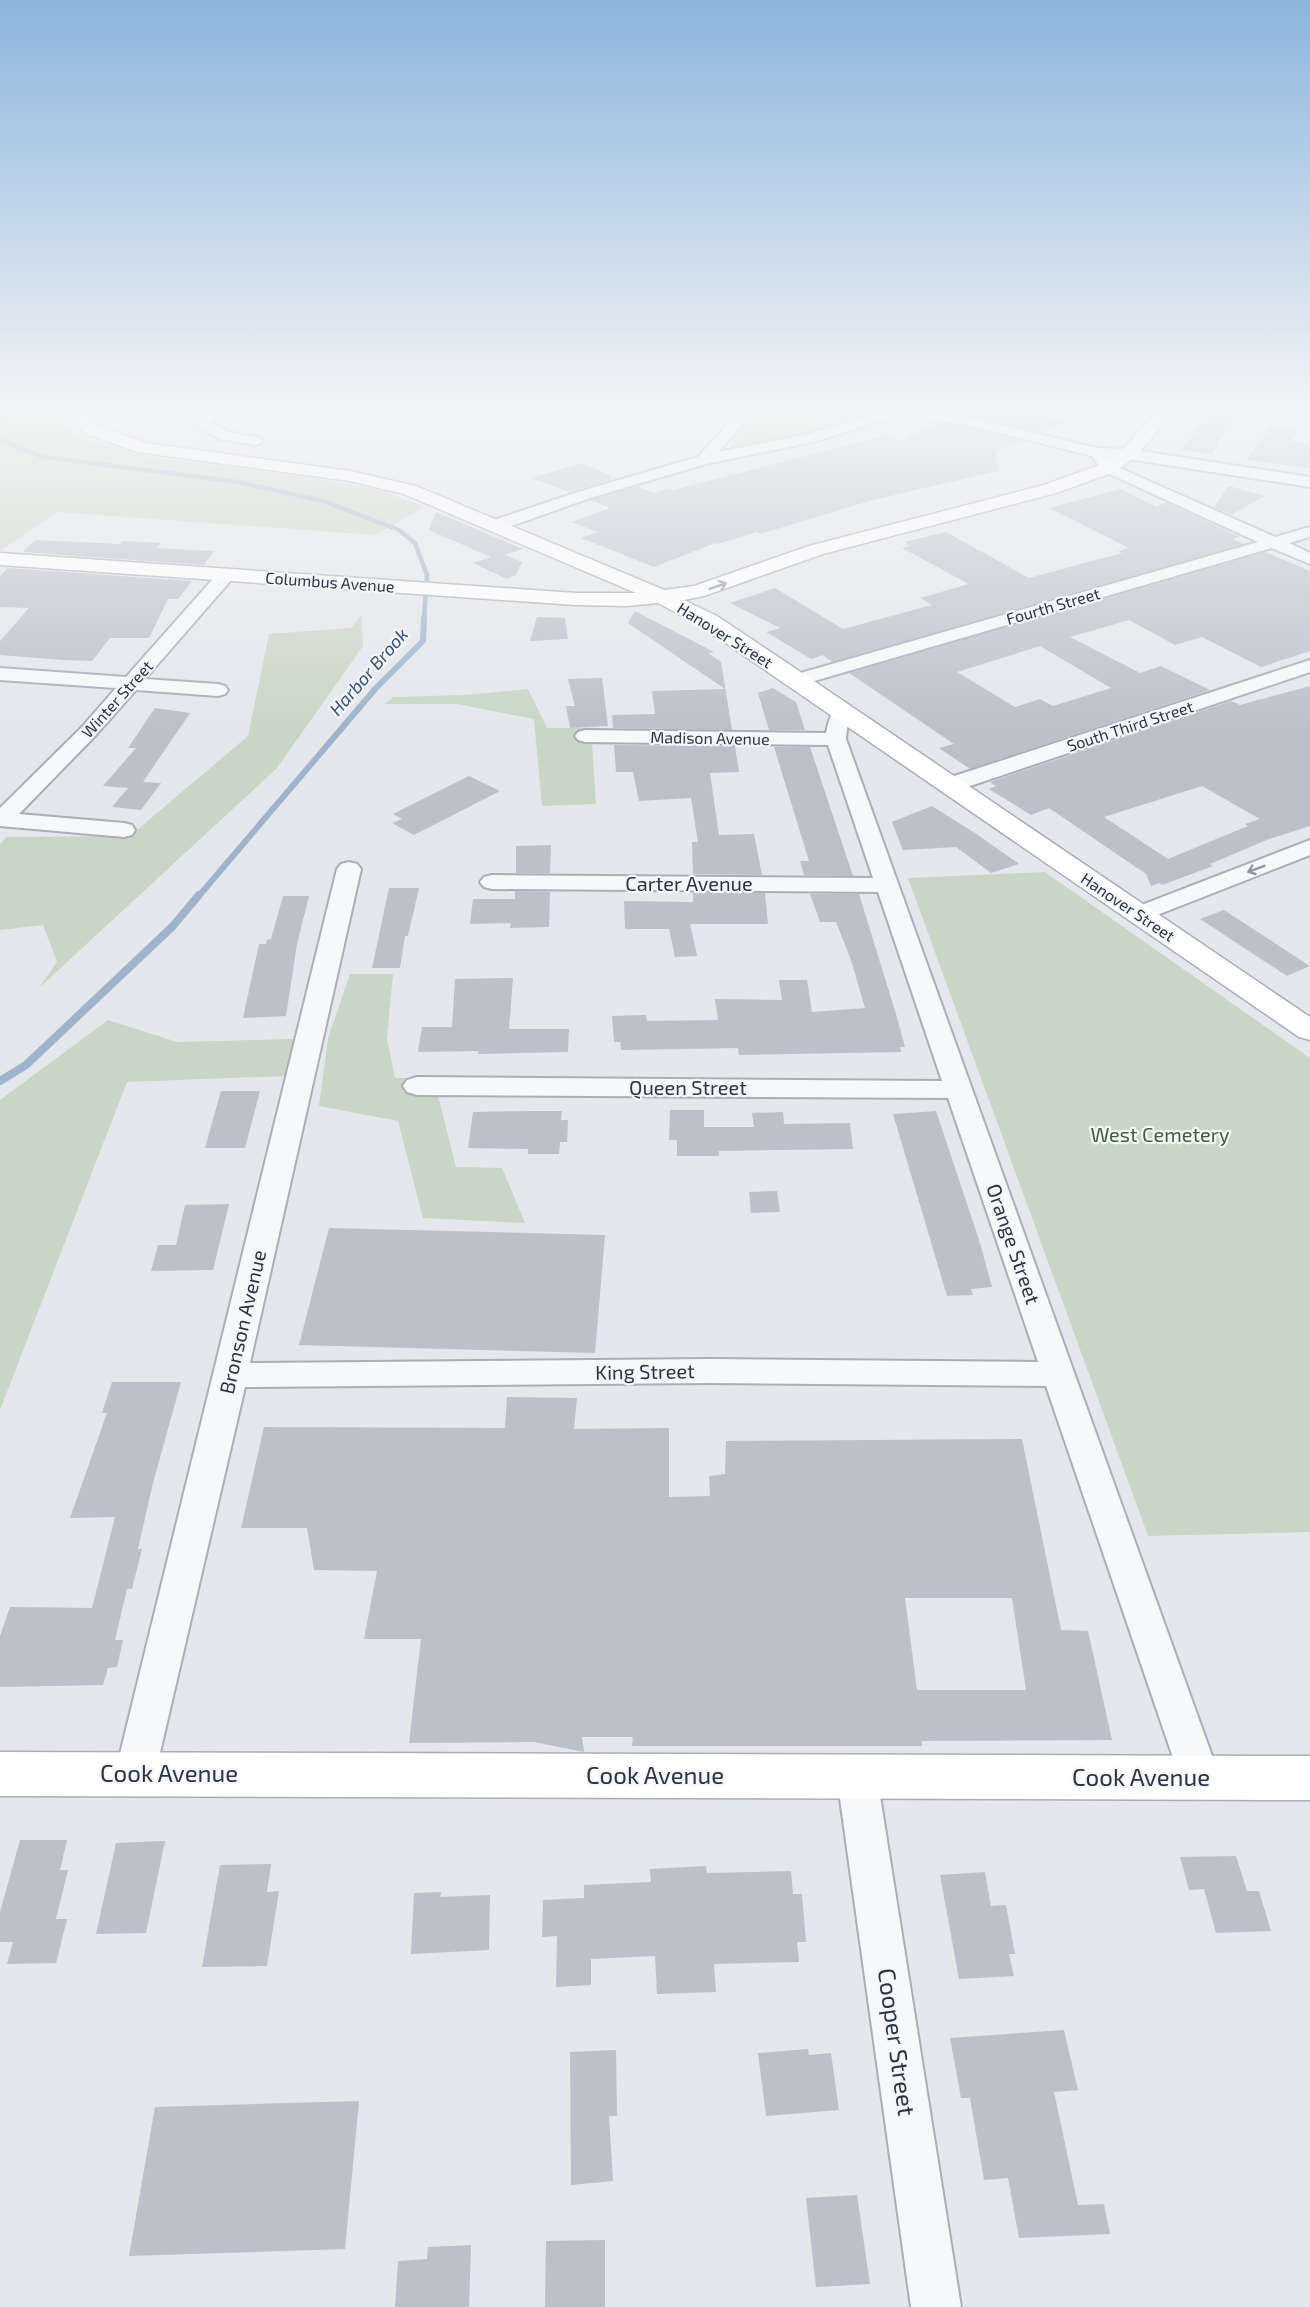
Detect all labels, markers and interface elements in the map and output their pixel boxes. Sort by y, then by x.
street label: Columbus Avenue [265,568,395,595]
one-way arrow [708,579,727,590]
street label: Fourth Street [1004,583,1102,628]
street label: Hanover Street [674,598,776,671]
water label: Harbor Brook [324,623,412,720]
street label: Winter Street [77,656,156,741]
street label: South Third Street [1064,696,1195,755]
street label: Madison Avenue [650,727,770,748]
one-way arrow [1247,864,1265,875]
street label: Hanover Street [1078,868,1179,945]
street label: Carter Avenue [625,871,753,895]
street label: Queen Street [629,1075,747,1099]
park label: West Cemetery [1091,1122,1230,1146]
street label: Orange Street [982,1180,1046,1307]
street label: Bronson Avenue [214,1247,270,1396]
street label: King Street [595,1358,695,1384]
street label: Cook Avenue [100,1758,238,1787]
street label: Cook Avenue [586,1760,724,1789]
street label: Cook Avenue [1072,1762,1210,1791]
street label: Cooper Street [873,1966,922,2118]

